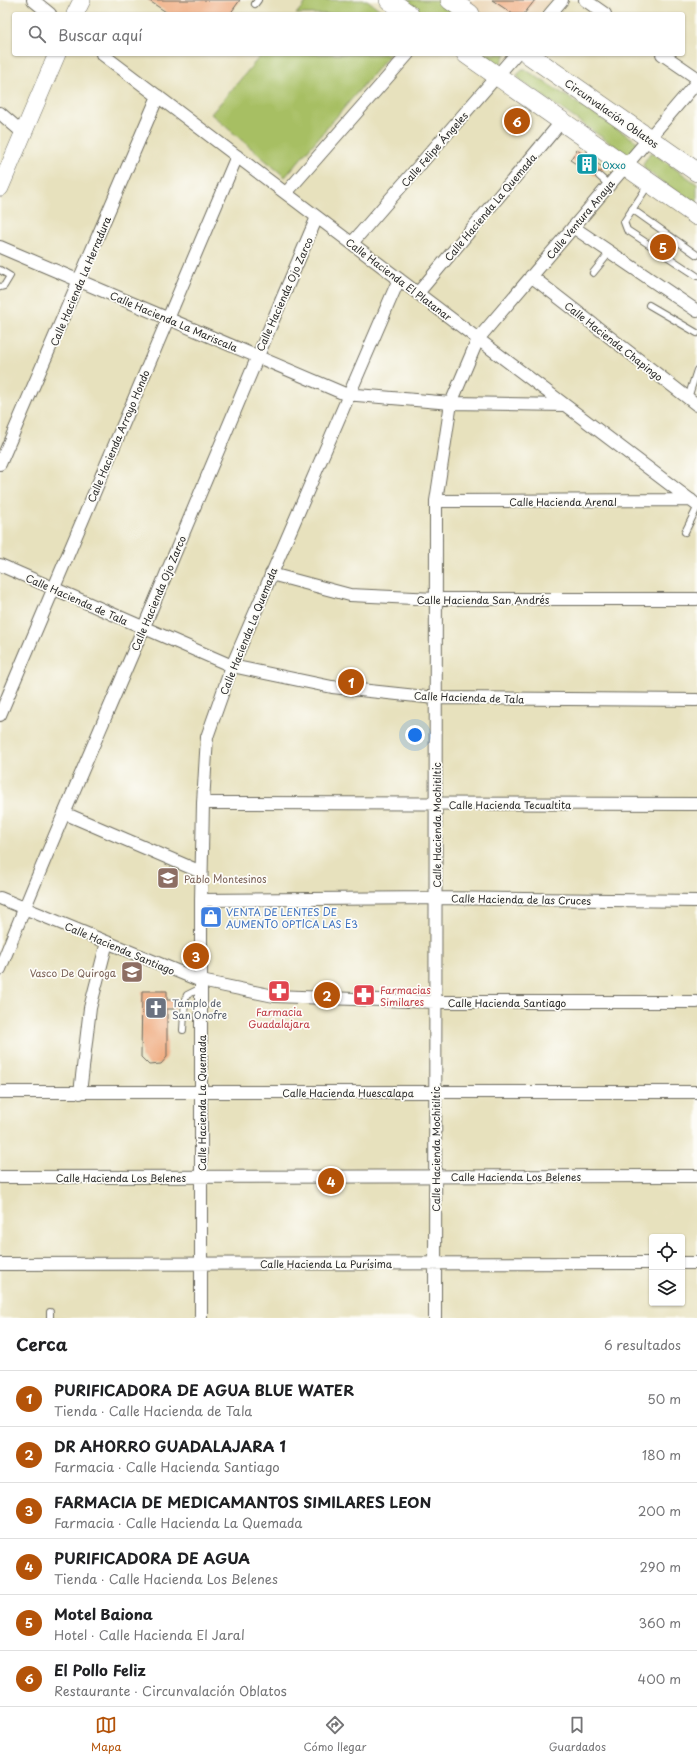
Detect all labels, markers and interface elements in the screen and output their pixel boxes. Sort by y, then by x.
search box [12,12,685,56]
icon: search [26,23,48,45]
text: Buscar aquí [58,23,142,46]
street label: Circunvalación Oblatos [562,75,662,151]
pin: 6 [504,106,530,136]
street label: Calle Felipe Ángeles [397,108,471,190]
street label: Calle Hacienda La Quemada [441,150,540,264]
building icon: Oxxo [574,151,600,177]
place label: Oxxo [602,157,626,172]
street label: Calle Ventura Anaya [542,176,618,262]
street label: Calle Hacienda La Herradura [46,213,114,348]
pin: 5 [650,232,676,262]
street label: Calle Hacienda Ojo Zarco [252,234,316,354]
street label: Calle Hacienda El Platanar [343,234,455,324]
street label: Calle Hacienda La Mariscala [108,287,241,355]
street label: Calle Hacienda Chapingo [562,298,667,384]
street label: Calle Hacienda Arroyo Hondo [83,367,153,505]
street label: Calle Hacienda Arenal [509,494,617,509]
street label: Calle Hacienda Ojo Zarco [127,533,189,653]
street label: Calle Hacienda La Quemada [216,564,281,697]
street label: Calle Hacienda de Tala [24,570,130,628]
street label: Calle Hacienda San Andrés [417,592,550,607]
pin: 1 [338,667,364,697]
street label: Calle Hacienda de Tala [414,688,524,706]
your location [405,725,425,745]
street label: Calle Hacienda Mochitiltic [429,762,444,888]
street label: Calle Hacienda Tecualtita [449,797,572,812]
school or university icon: Pablo Montesinos [155,865,181,891]
place label: Pablo Montesinos [184,871,267,886]
street label: Calle Hacienda de las Cruces [451,890,591,908]
shop icon: VENTA DE LENTES DE AUMENTO OPTICA LAS E3 [198,904,224,930]
place label: VENTA DE LENTES DE AUMENTO OPTICA LAS E3 [226,904,358,931]
street label: Calle Hacienda Santiago [63,918,178,978]
pin: 3 [183,941,209,971]
school or university icon: Vasco De Quiroga [119,959,145,985]
place label: Vasco De Quiroga [30,965,117,980]
pharmacy icon: Farmacia Guadalajara [266,978,292,1004]
pin: 2 [314,980,340,1010]
pharmacy icon: Farmacias Similares [351,982,377,1008]
place label: Farmacias Similares [380,982,431,1009]
church icon: Tamplo de San Onofre [143,995,169,1021]
place label: Tamplo de San Onofre [172,995,227,1022]
street label: Calle Hacienda Santiago [448,995,567,1010]
place label: Farmacia Guadalajara [248,1004,310,1031]
street label: Calle Hacienda La Quemada [194,1034,209,1171]
street label: Calle Hacienda Huescalapa [282,1085,414,1100]
street label: Calle Hacienda Mochitiltic [428,1086,443,1212]
pin: 4 [318,1166,344,1196]
street label: Calle Hacienda Los Belenes [451,1169,582,1184]
street label: Calle Hacienda Los Belenes [56,1170,187,1185]
map controls [649,1234,685,1306]
button: locate [649,1234,685,1270]
street label: Calle Hacienda La Purísima [260,1256,393,1271]
button: layers [649,1270,685,1306]
text: Cerca [16,1331,67,1357]
text: 6 resultados [604,1335,681,1354]
text: PURIFICADORA DE AGUA BLUE WATER [54,1378,354,1401]
text: 1 [26,1389,32,1408]
text: 50 m [647,1389,681,1408]
text: Tienda · Calle Hacienda de Tala [54,1401,252,1420]
text: DR AHORRO GUADALAJARA 1 [54,1434,286,1457]
text: 2 [24,1445,34,1464]
text: 180 m [642,1445,681,1464]
text: Farmacia · Calle Hacienda Santiago [54,1457,280,1476]
text: FARMACIA DE MEDICAMANTOS SIMILARES LEON [54,1490,431,1513]
text: 3 [25,1501,33,1520]
text: 200 m [638,1501,681,1520]
text: Farmacia · Calle Hacienda La Quemada [54,1513,303,1532]
text: PURIFICADORA DE AGUA [54,1546,250,1569]
text: 4 [25,1557,33,1576]
text: 290 m [640,1557,681,1576]
text: Tienda · Calle Hacienda Los Belenes [54,1569,278,1588]
text: Motel Baiona [54,1602,153,1625]
text: 5 [25,1613,33,1632]
text: 360 m [638,1613,681,1632]
text: Hotel · Calle Hacienda El Jaral [54,1625,245,1644]
text: El Pollo Feliz [54,1658,146,1681]
text: 6 [24,1669,34,1688]
text: 400 m [638,1669,681,1688]
text: Restaurante · Circunvalación Oblatos [54,1681,287,1700]
tab: Mapa [91,1714,121,1755]
tab: Cómo llegar [304,1714,366,1755]
tab: Guardados [549,1714,606,1755]

